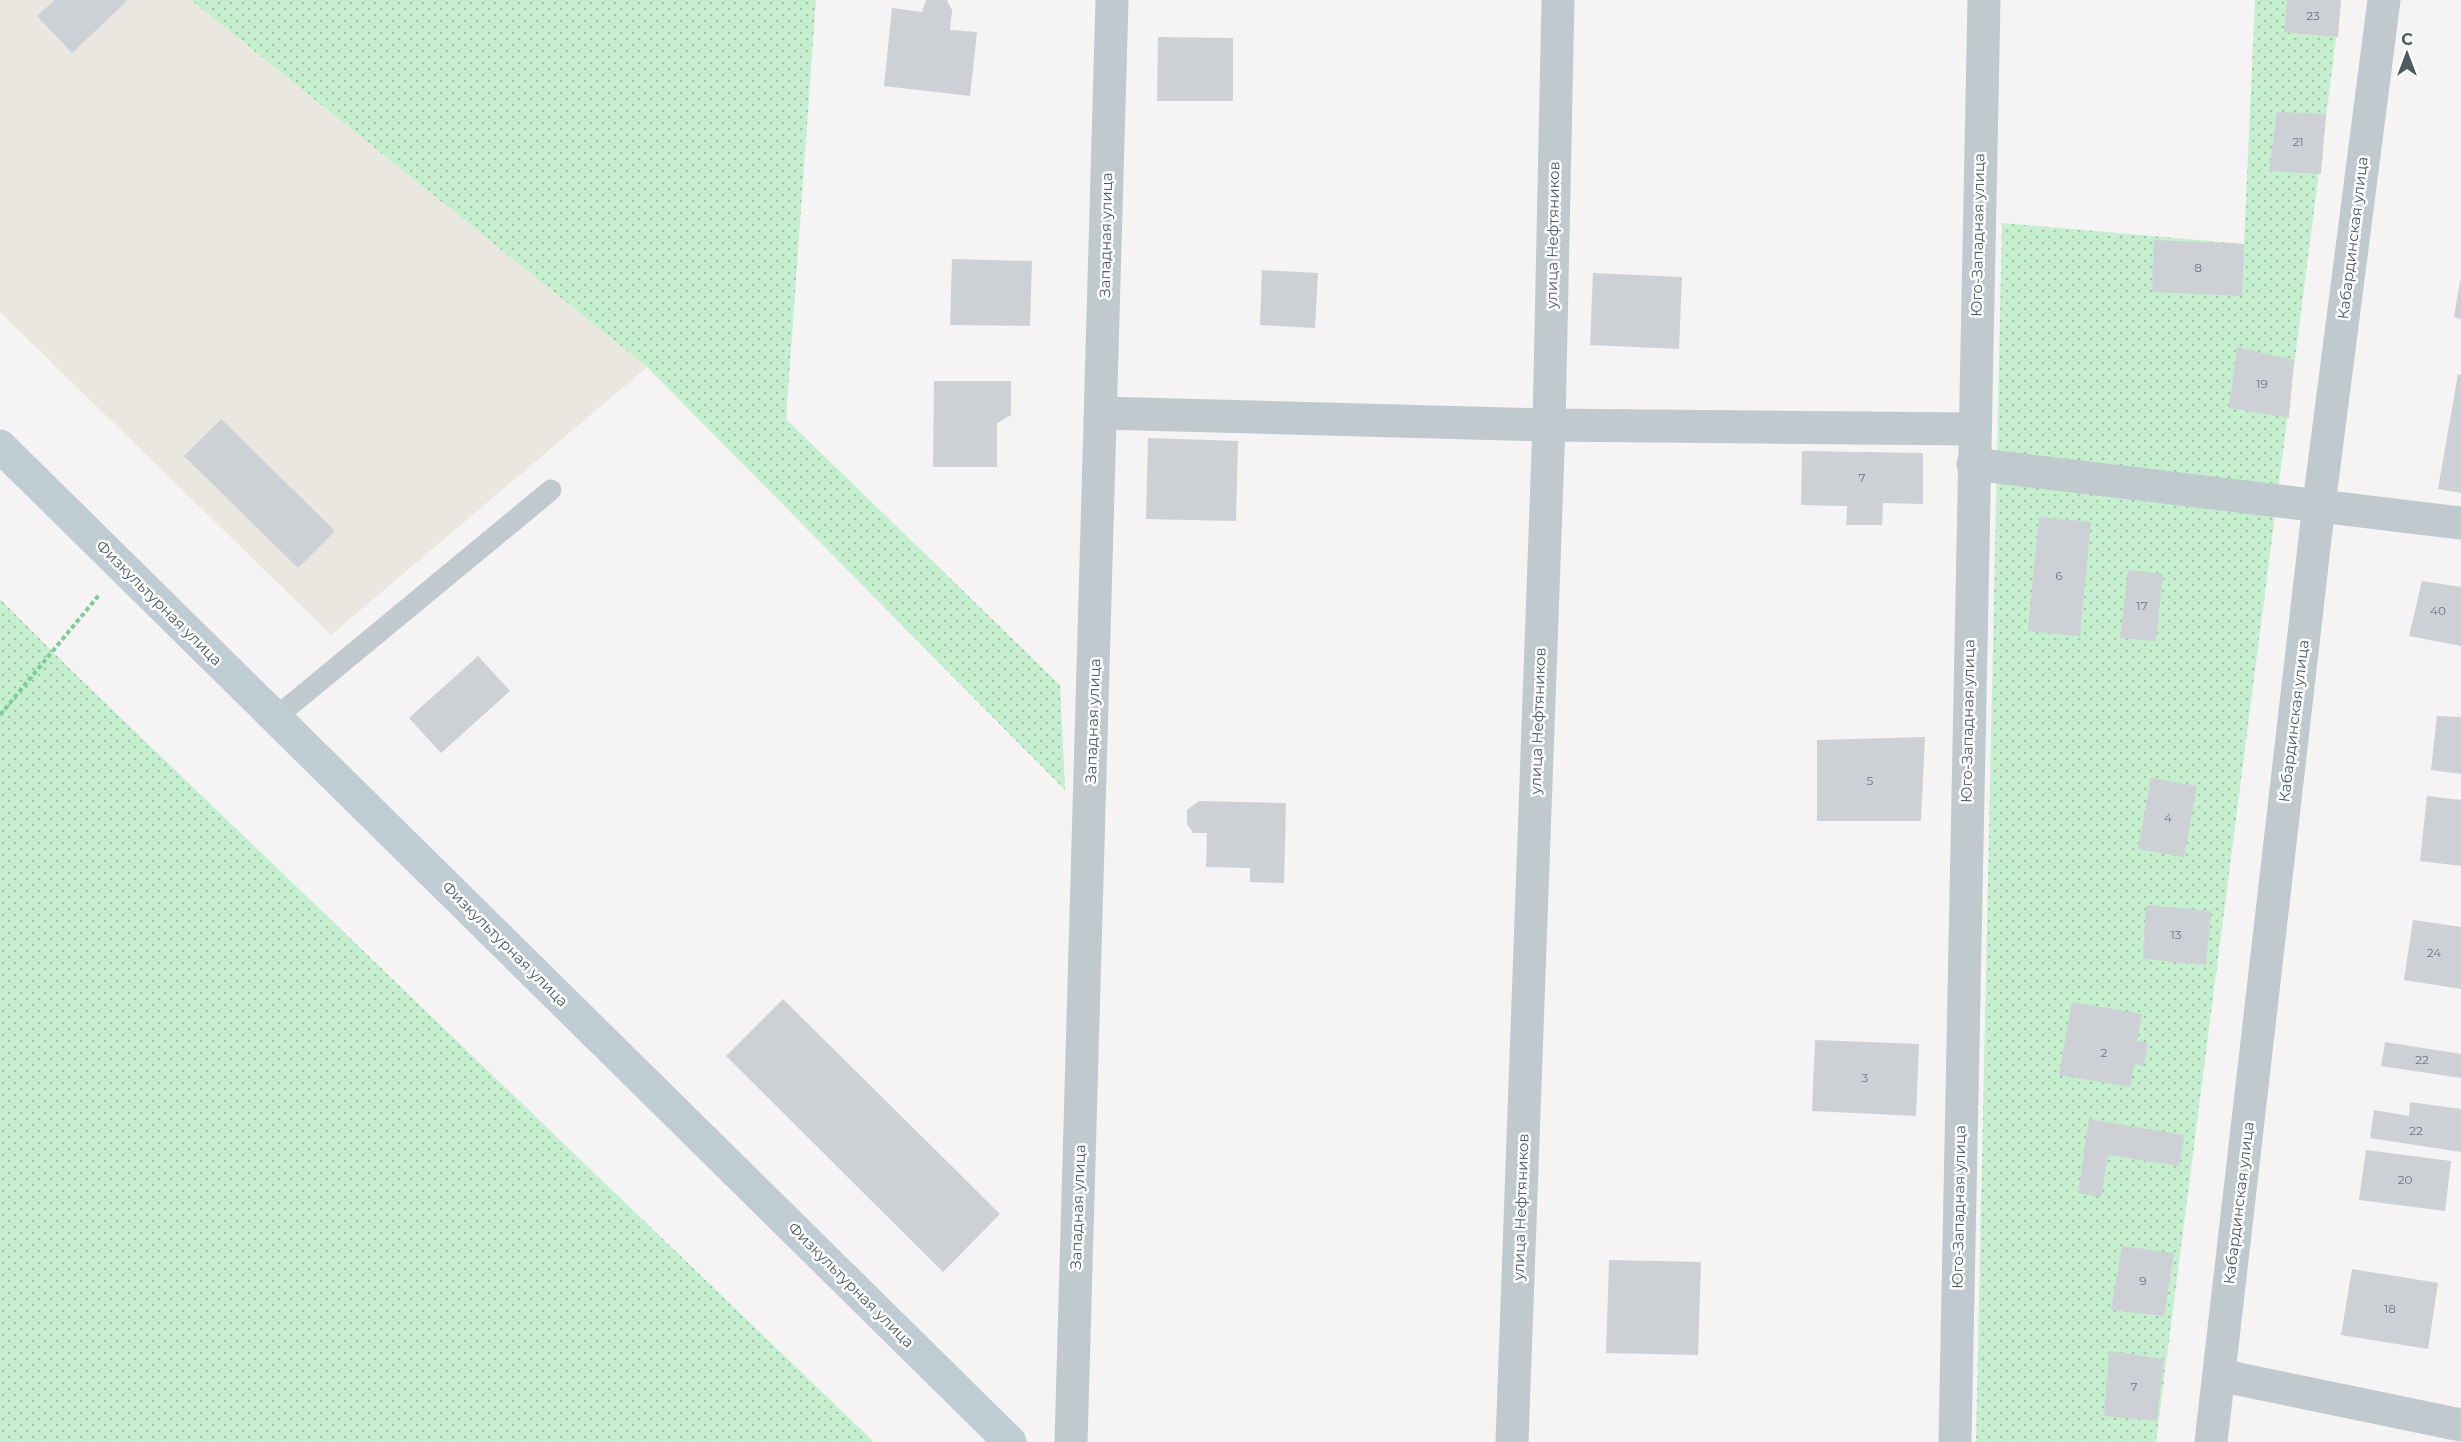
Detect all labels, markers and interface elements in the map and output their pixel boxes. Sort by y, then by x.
house number: 23 [2306,8,2320,23]
north arrow [2377,24,2437,84]
text: С [2401,30,2413,49]
house number: 21 [2292,134,2304,149]
street label: Юго-Западная улица [1967,153,1988,317]
street label: Кабардинская улица [2333,156,2372,320]
street label: улица Нефтяников [1542,161,1563,310]
street label: Западная улица [1095,172,1116,298]
house number: 8 [2194,260,2202,275]
house number: 19 [2256,376,2268,391]
house number: 7 [1858,470,1866,485]
street label: Физкультурная улица [92,536,226,670]
house number: 6 [2055,568,2063,583]
house number: 17 [2136,598,2148,613]
house number: 40 [2430,603,2446,618]
street label: Юго-Западная улица [1957,639,1978,803]
street label: Кабардинская улица [2274,639,2313,803]
street label: улица Нефтяников [1525,647,1550,796]
street label: Западная улица [1081,658,1104,784]
house number: 5 [1867,773,1874,788]
house number: 4 [2164,810,2172,825]
street label: Физкультурная улица [438,877,572,1011]
house number: 13 [2170,927,2182,942]
house number: 24 [2427,945,2441,960]
house number: 2 [2101,1045,2108,1060]
house number: 22 [2415,1052,2429,1067]
house number: 3 [1862,1070,1869,1085]
street label: Кабардинская улица [2219,1121,2258,1285]
house number: 22 [2409,1123,2423,1138]
street label: Юго-Западная улица [1948,1125,1969,1289]
street label: улица Нефтяников [1508,1133,1533,1282]
street label: Западная улица [1066,1144,1089,1270]
house number: 20 [2398,1172,2412,1187]
street label: Физкультурная улица [784,1218,918,1352]
house number: 9 [2139,1273,2147,1288]
house number: 18 [2384,1301,2396,1316]
house number: 7 [2130,1379,2138,1394]

